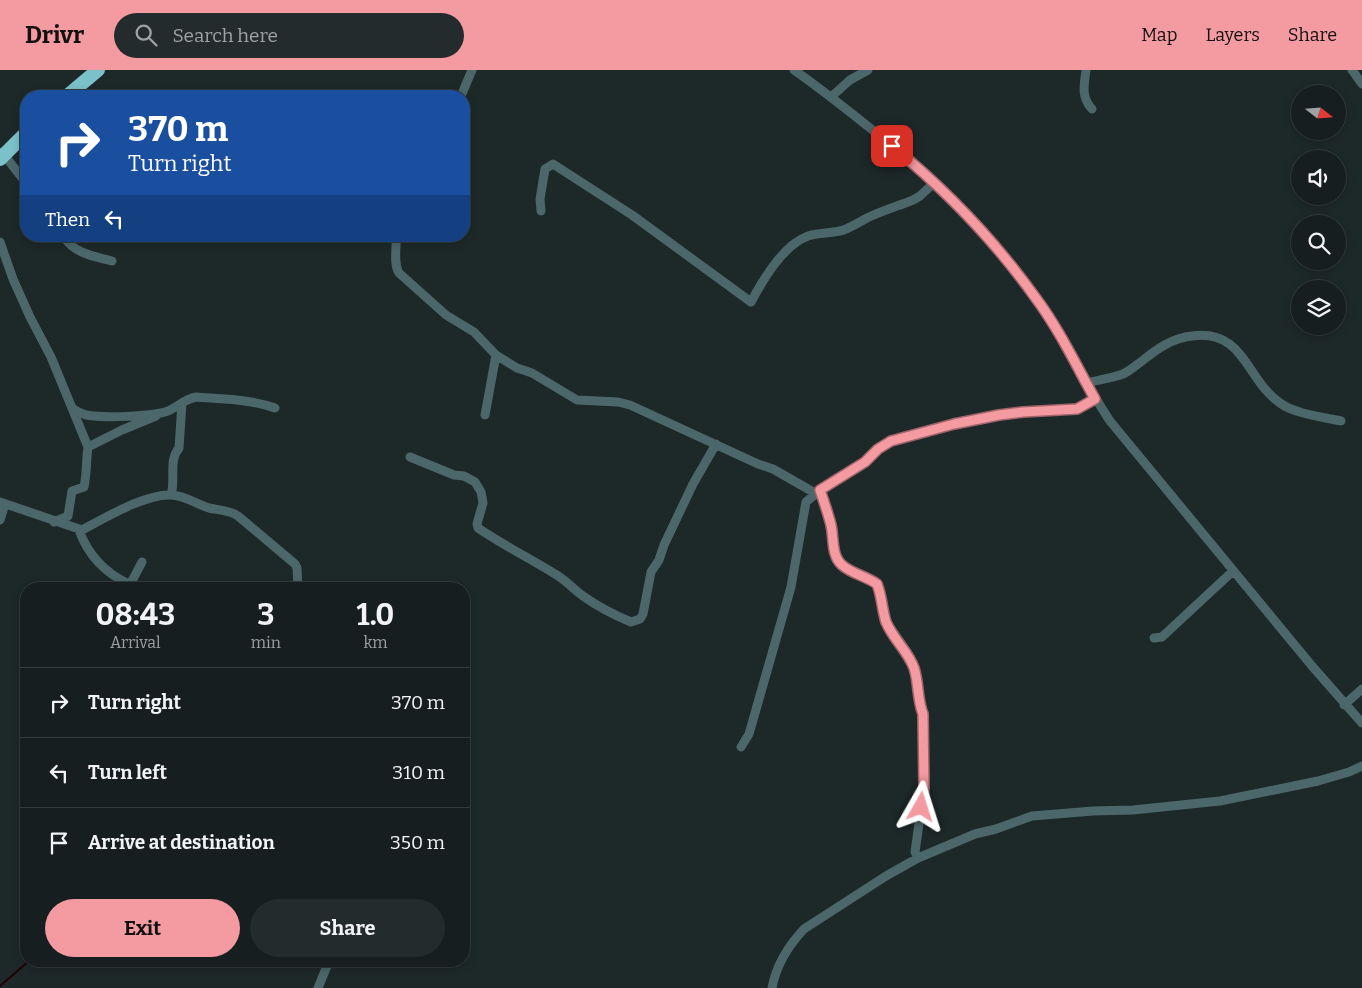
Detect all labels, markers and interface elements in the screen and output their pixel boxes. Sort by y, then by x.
search box [114,13,464,58]
text: Drivr [25,21,84,49]
icon: search [132,21,160,49]
text: Search here [172,24,278,47]
text: Map [1141,24,1177,46]
text: Layers [1205,24,1260,46]
text: Share [1288,24,1337,46]
north arrow [1291,85,1346,140]
map controls [1291,85,1346,335]
text: 370 m [128,108,228,150]
icon: right [45,110,110,175]
pin [871,125,913,167]
icon: arrive [878,132,906,160]
text: Turn right [128,150,231,177]
button: sound [1291,150,1346,205]
icon: left [100,205,128,233]
text: Then [45,208,90,231]
button: search [1291,215,1346,270]
button: layers [1291,280,1346,335]
text: 08:43 [96,597,175,633]
text: 3 [257,597,275,633]
text: 1.0 [357,597,394,633]
text: Arrival [110,633,161,652]
text: min [251,633,281,652]
text: km [363,633,388,652]
icon: right [45,689,73,717]
text: Turn right [88,691,181,714]
text: 370 m [391,691,445,714]
icon: left [45,759,73,787]
text: Turn left [88,761,167,784]
text: 310 m [392,761,445,784]
position arrow [894,780,946,832]
icon: arrive [45,829,73,857]
text: Arrive at destination [88,831,275,854]
text: 350 m [390,831,445,854]
button: Exit [45,899,240,957]
button: Share [250,899,445,957]

